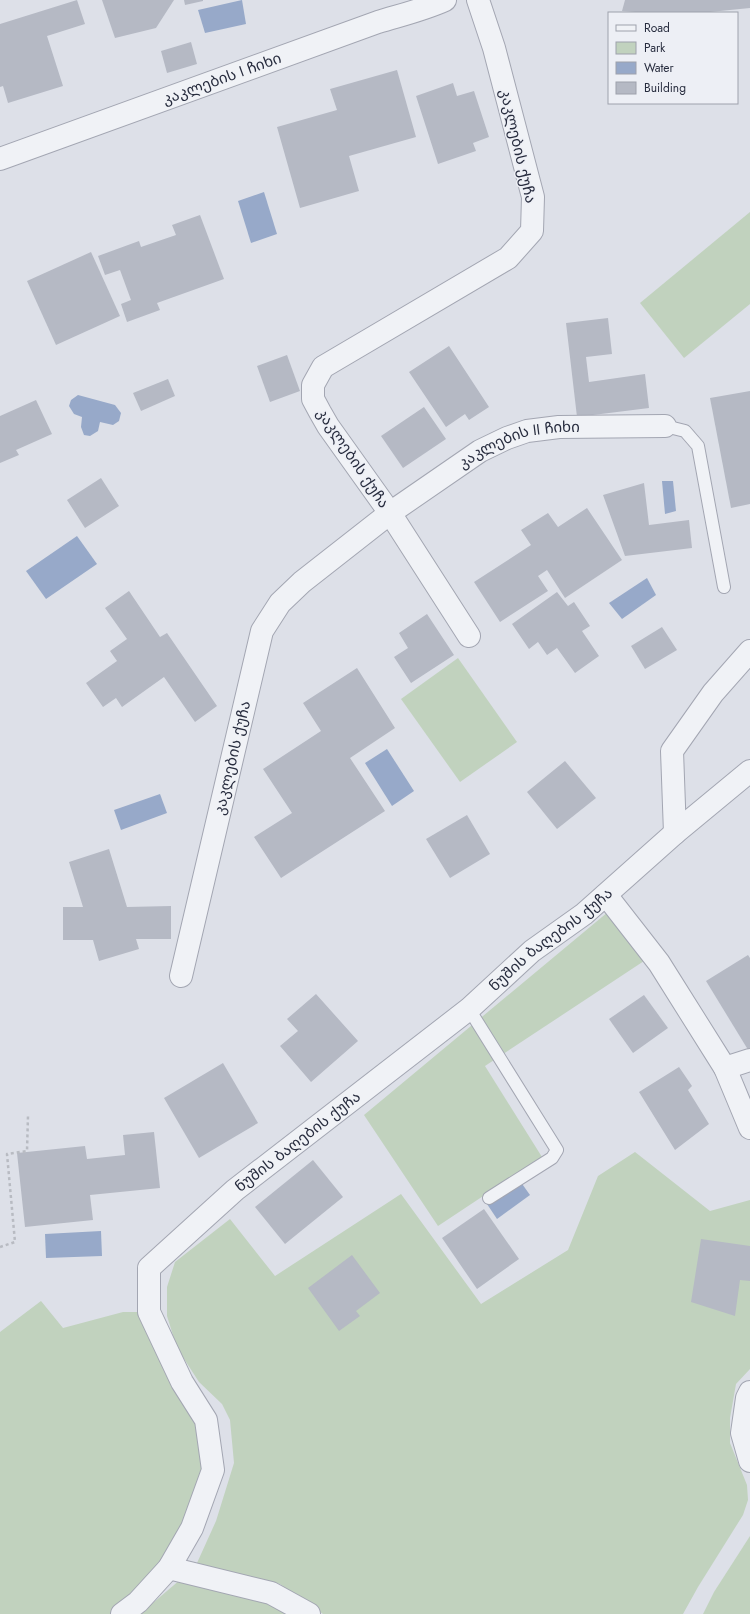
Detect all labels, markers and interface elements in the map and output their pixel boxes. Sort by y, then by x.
legend [608,12,738,104]
text: Road [644,19,670,37]
text: Park [644,39,666,57]
street label: კაკლების I ჩიხი [159,47,284,110]
text: Water [644,59,675,77]
text: Building [644,79,686,97]
street label: კაკლების ქუჩა [494,87,542,205]
street label: კაკლების ქუჩა [311,404,395,512]
street label: კაკლების II ჩიხი [454,416,580,474]
street label: კაკლების ქუჩა [208,699,256,817]
street label: ნუშის ბაღების ქუჩა [484,883,617,996]
street label: ნუშის ბაღების ქუჩა [230,1086,365,1197]

